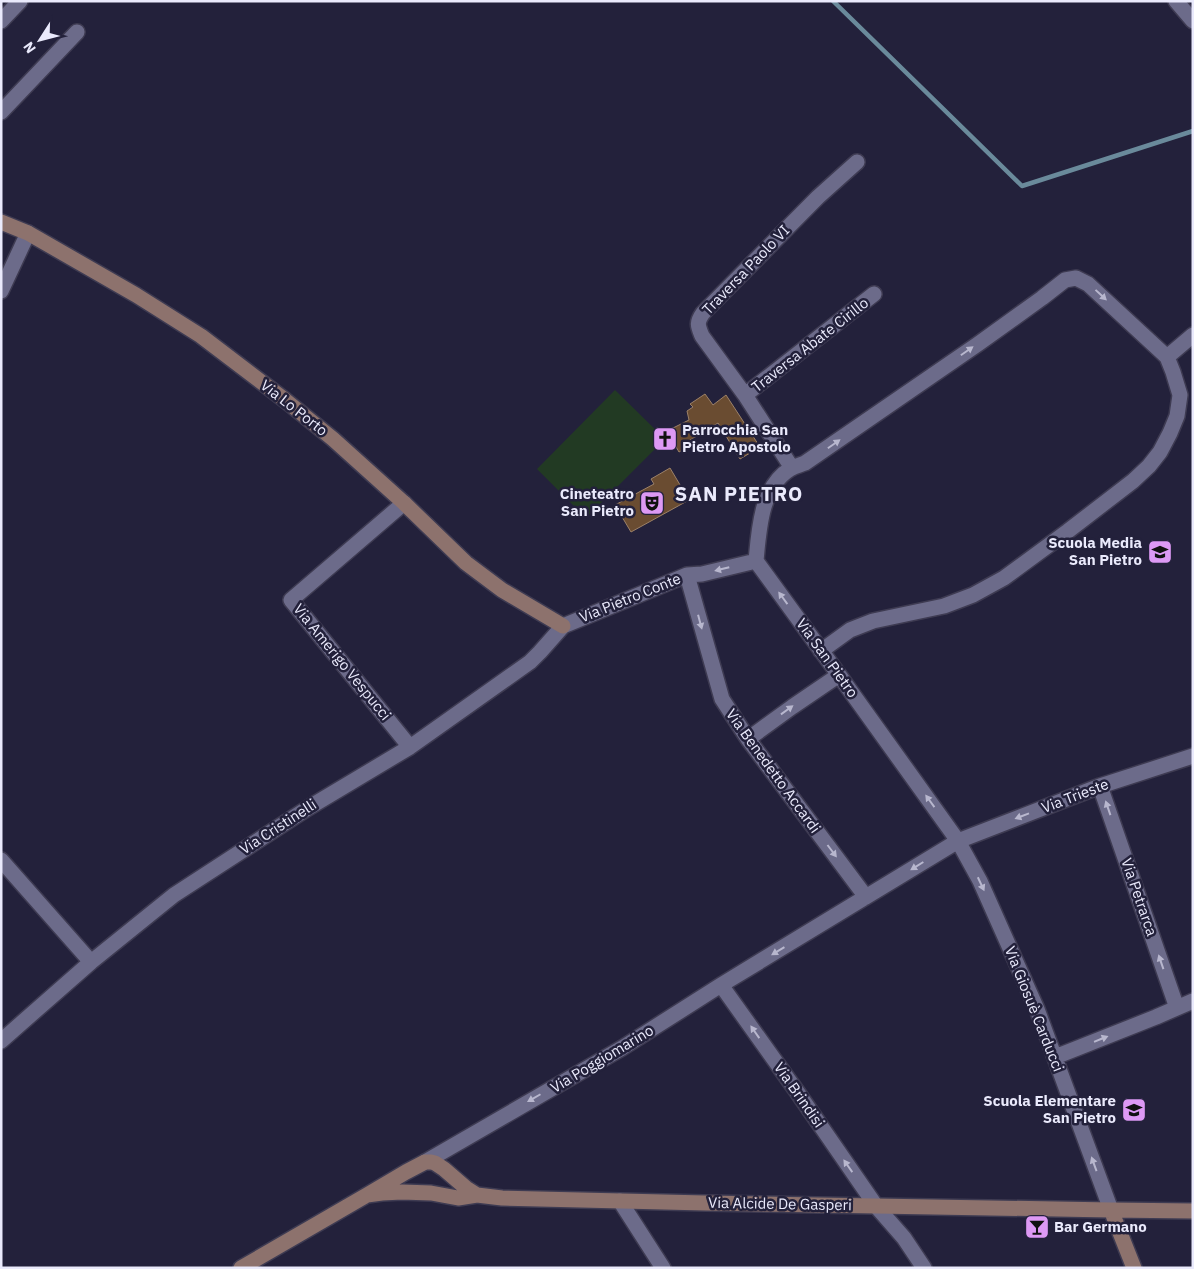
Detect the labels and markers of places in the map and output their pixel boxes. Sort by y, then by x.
place label: Parrocchia San Pietro Apostolo [682,420,791,456]
church icon: Parrocchia San Pietro Apostolo [652,426,678,452]
place label: Cineteatro San Pietro [560,484,634,520]
theatre icon: Cineteatro San Pietro [639,490,665,516]
place label: Scuola Media San Pietro [1048,533,1142,569]
school or university icon: Scuola Media San Pietro [1147,539,1173,565]
place label: Scuola Elementare San Pietro [983,1091,1116,1127]
school or university icon: Scuola Elementare San Pietro [1121,1097,1147,1123]
bar icon: Bar Germano [1024,1214,1050,1240]
place label: Bar Germano [1054,1217,1147,1236]

